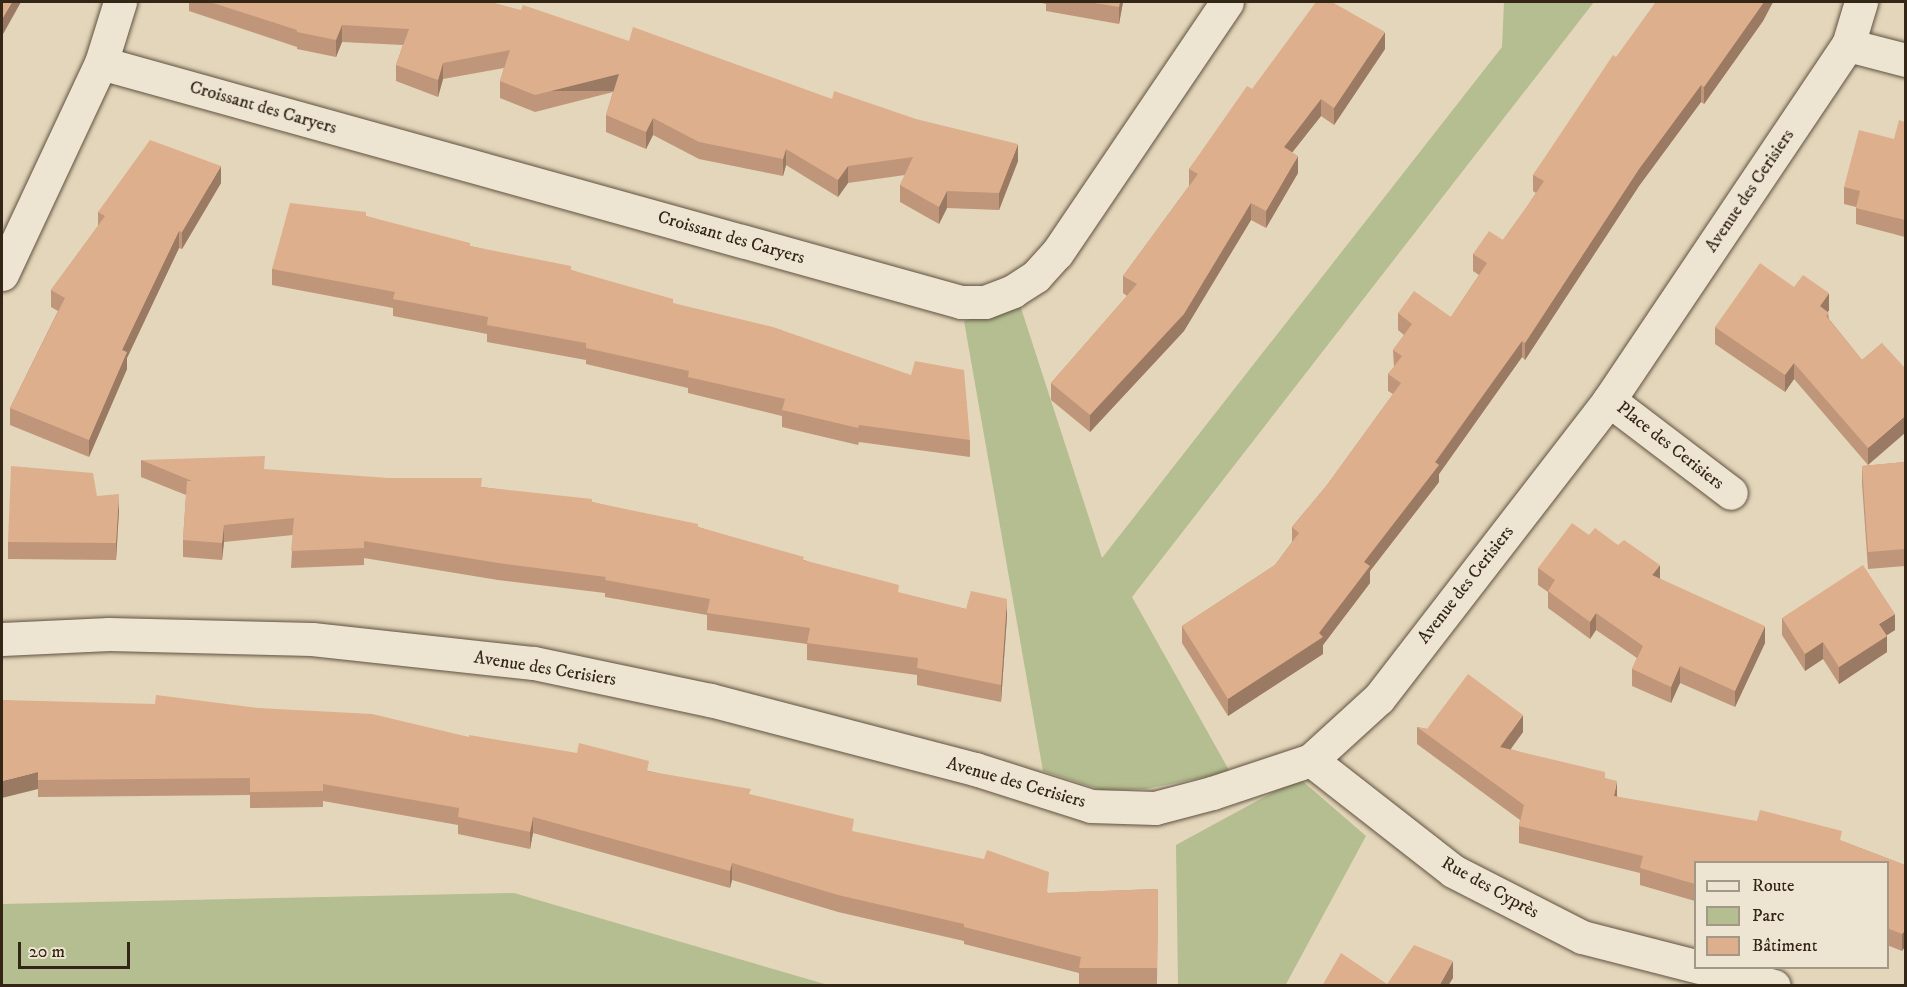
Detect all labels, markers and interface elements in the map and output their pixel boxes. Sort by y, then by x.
street label: Croissant des Caryers [187,77,339,139]
street label: Avenue des Cerisiers [1701,125,1799,257]
street label: Croissant des Caryers [655,207,807,269]
street label: Place des Cerisiers [1612,397,1728,495]
street label: Avenue des Cerisiers [1413,522,1519,648]
street label: Avenue des Cerisiers [472,647,618,691]
street label: Avenue des Cerisiers [944,753,1088,813]
street label: Rue des Cyprès [1438,852,1542,924]
legend [1694,861,1889,969]
text: Route [1752,875,1795,897]
text: Parc [1752,905,1784,927]
scale bar [21,930,134,968]
text: Bâtiment [1752,935,1817,957]
text: 20 m [29,941,65,963]

